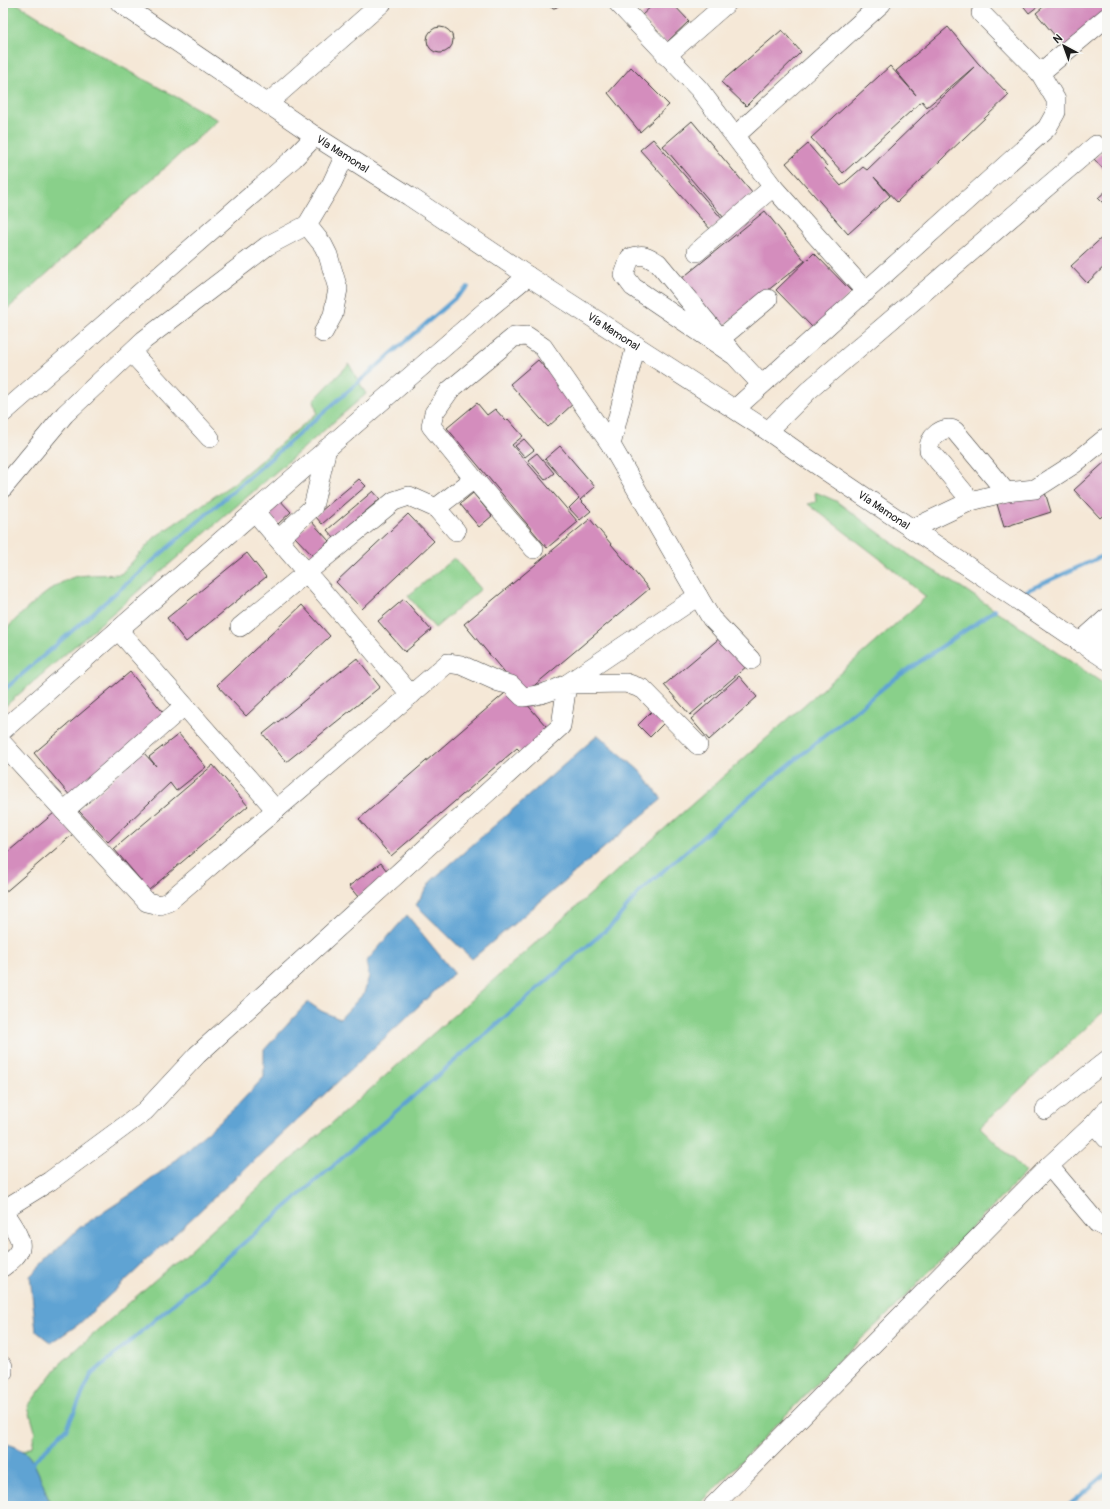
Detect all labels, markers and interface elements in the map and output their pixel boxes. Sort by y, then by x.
north arrow [1044,26,1084,66]
text: N [1051,31,1065,46]
street label: Vía Mamonal [314,132,371,175]
street label: Vía Mamonal [585,310,642,353]
street label: Vía Mamonal [856,488,912,532]

